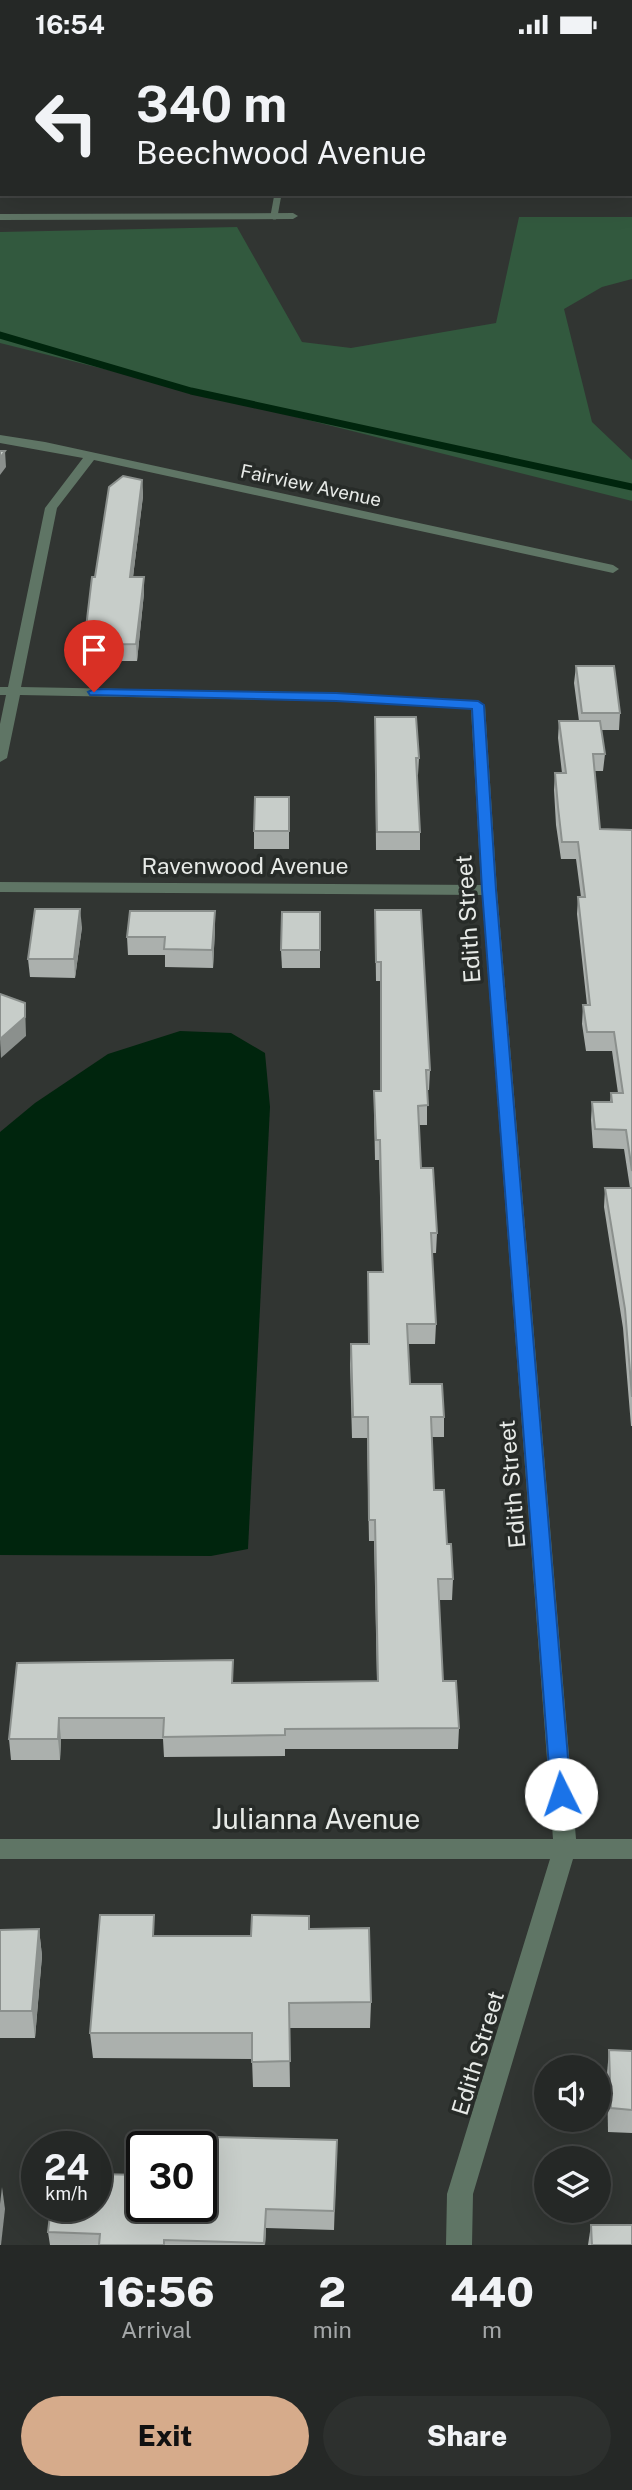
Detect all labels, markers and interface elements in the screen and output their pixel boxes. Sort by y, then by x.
text: 16:54 [35,9,105,40]
text: 340 m [136,75,287,133]
icon: left [21,77,112,168]
text: Beechwood Avenue [136,134,427,171]
street label: Fairview Avenue [238,459,384,511]
pin [64,620,124,692]
icon: arrive [75,631,113,669]
street label: Ravenwood Avenue [142,852,348,879]
street label: Edith Street [450,854,485,984]
street label: Edith Street [492,1419,531,1549]
position arrow [524,1757,598,1831]
street label: Julianna Avenue [212,1802,420,1835]
street label: Edith Street [446,1987,509,2118]
map controls [534,2055,611,2223]
button: sound [534,2055,611,2132]
speed limit sign: 30 [126,2131,217,2222]
button: layers [534,2146,611,2223]
text: 24 [44,2147,89,2188]
text: km/h [45,2183,88,2204]
text: 16:56 [98,2267,215,2316]
text: 2 [319,2267,346,2316]
text: 440 [450,2267,534,2316]
text: Arrival [121,2316,192,2343]
text: min [313,2316,352,2343]
text: m [482,2316,502,2343]
button: Exit [21,2396,309,2476]
button: Share [323,2396,611,2476]

